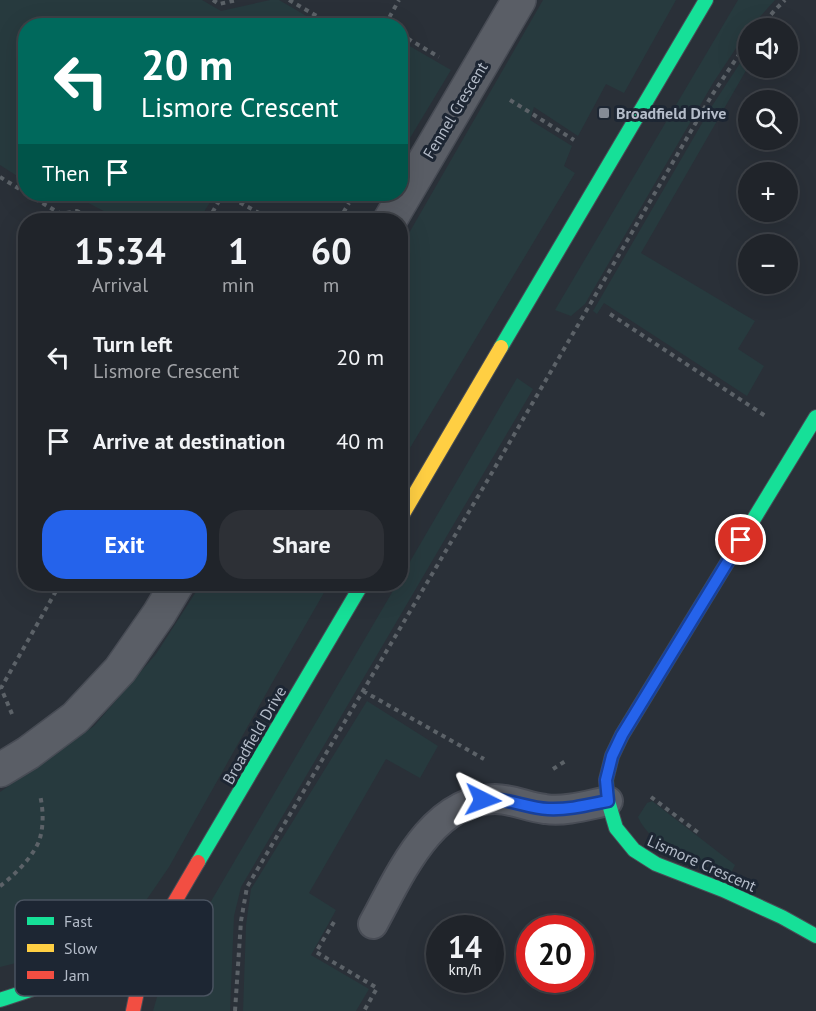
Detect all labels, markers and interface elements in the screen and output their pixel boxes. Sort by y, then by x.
map controls [738,18,798,294]
button: sound [738,18,798,78]
text: 20 m [141,37,233,92]
icon: left [42,42,120,120]
street label: Fennel Crescent [418,58,492,162]
text: Lismore Crescent [141,90,338,124]
button: search [738,90,798,150]
place label: Broadfield Drive [616,103,727,123]
marker: Broadfield Drive [597,106,611,120]
icon: arrive [101,156,134,189]
text: Then [42,159,89,187]
button: + [738,162,798,222]
text: 15:34 [74,227,166,274]
text: 1 [228,227,248,274]
text: 60 [311,227,352,274]
button: − [738,234,798,294]
text: Arrival [92,272,148,298]
text: min [222,272,255,298]
text: m [323,272,339,298]
text: Turn left [93,330,173,358]
icon: left [42,341,75,374]
text: 20 m [336,343,384,371]
text: Lismore Crescent [93,358,239,384]
icon: arrive [42,425,75,458]
text: Arrive at destination [93,427,285,455]
text: 40 m [336,427,384,455]
button: Exit [42,510,207,579]
button: Share [219,510,384,579]
pin [715,514,766,565]
icon: arrive [724,523,757,556]
street label: Broadfield Drive [218,682,290,788]
position arrow [451,768,515,832]
street label: Lismore Crescent [644,830,760,896]
legend [15,900,213,996]
text: Fast [64,911,93,931]
speed limit sign: 20 [516,915,594,993]
text: 14 [448,927,482,966]
text: Slow [64,938,98,958]
text: km/h [449,960,481,979]
text: Jam [63,965,90,985]

